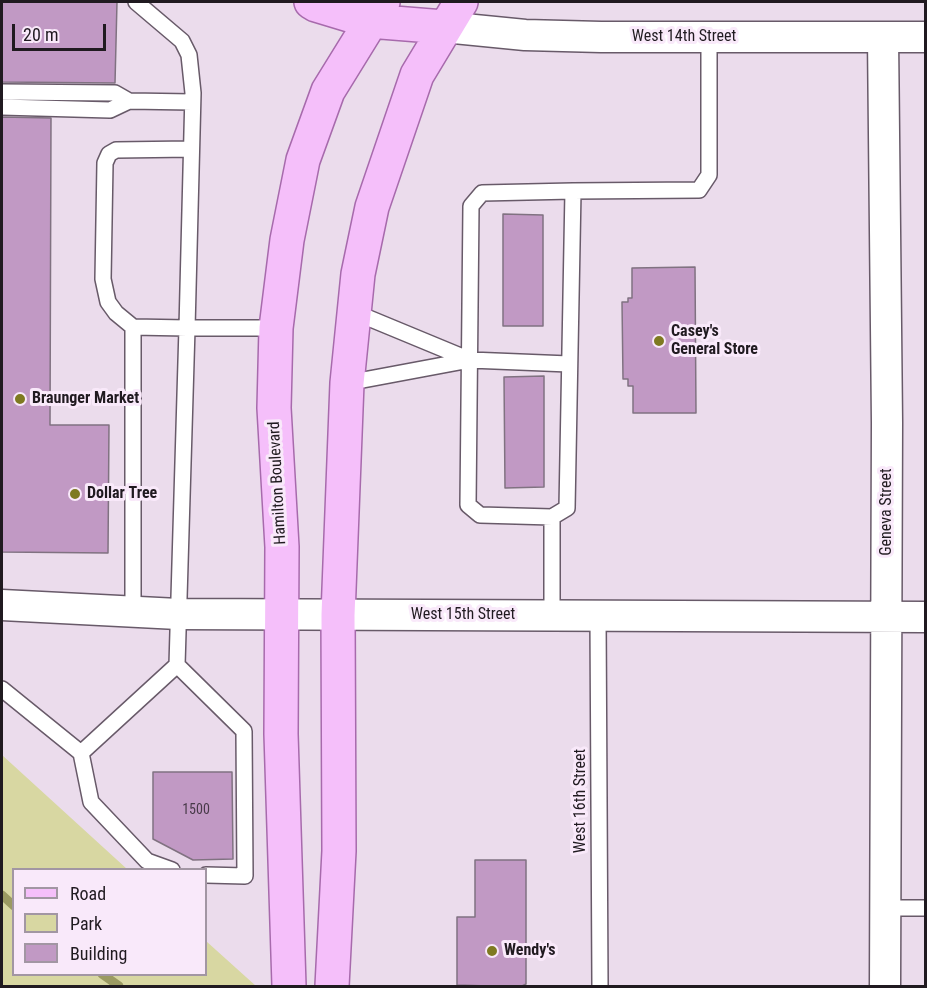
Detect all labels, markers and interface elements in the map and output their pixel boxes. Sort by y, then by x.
scale bar [15,12,110,50]
text: 20 m [23,24,58,45]
street label: West 14th Street [632,27,736,47]
place label: Casey's General Store [671,322,758,360]
marker: Casey's General Store [652,334,666,348]
place label: Braunger Market [32,389,139,409]
marker: Braunger Market [13,392,27,406]
street label: Hamilton Boulevard [265,421,291,545]
street label: Geneva Street [877,468,897,556]
place label: Dollar Tree [87,484,157,504]
marker: Dollar Tree [68,487,82,501]
street label: West 15th Street [411,605,515,625]
street label: West 16th Street [571,749,591,853]
house number: 1500 [182,802,210,818]
legend [12,868,207,976]
text: Road [70,883,106,904]
text: Park [70,913,102,934]
place label: Wendy's [504,941,556,961]
text: Building [70,943,127,964]
marker: Wendy's [485,944,499,958]

